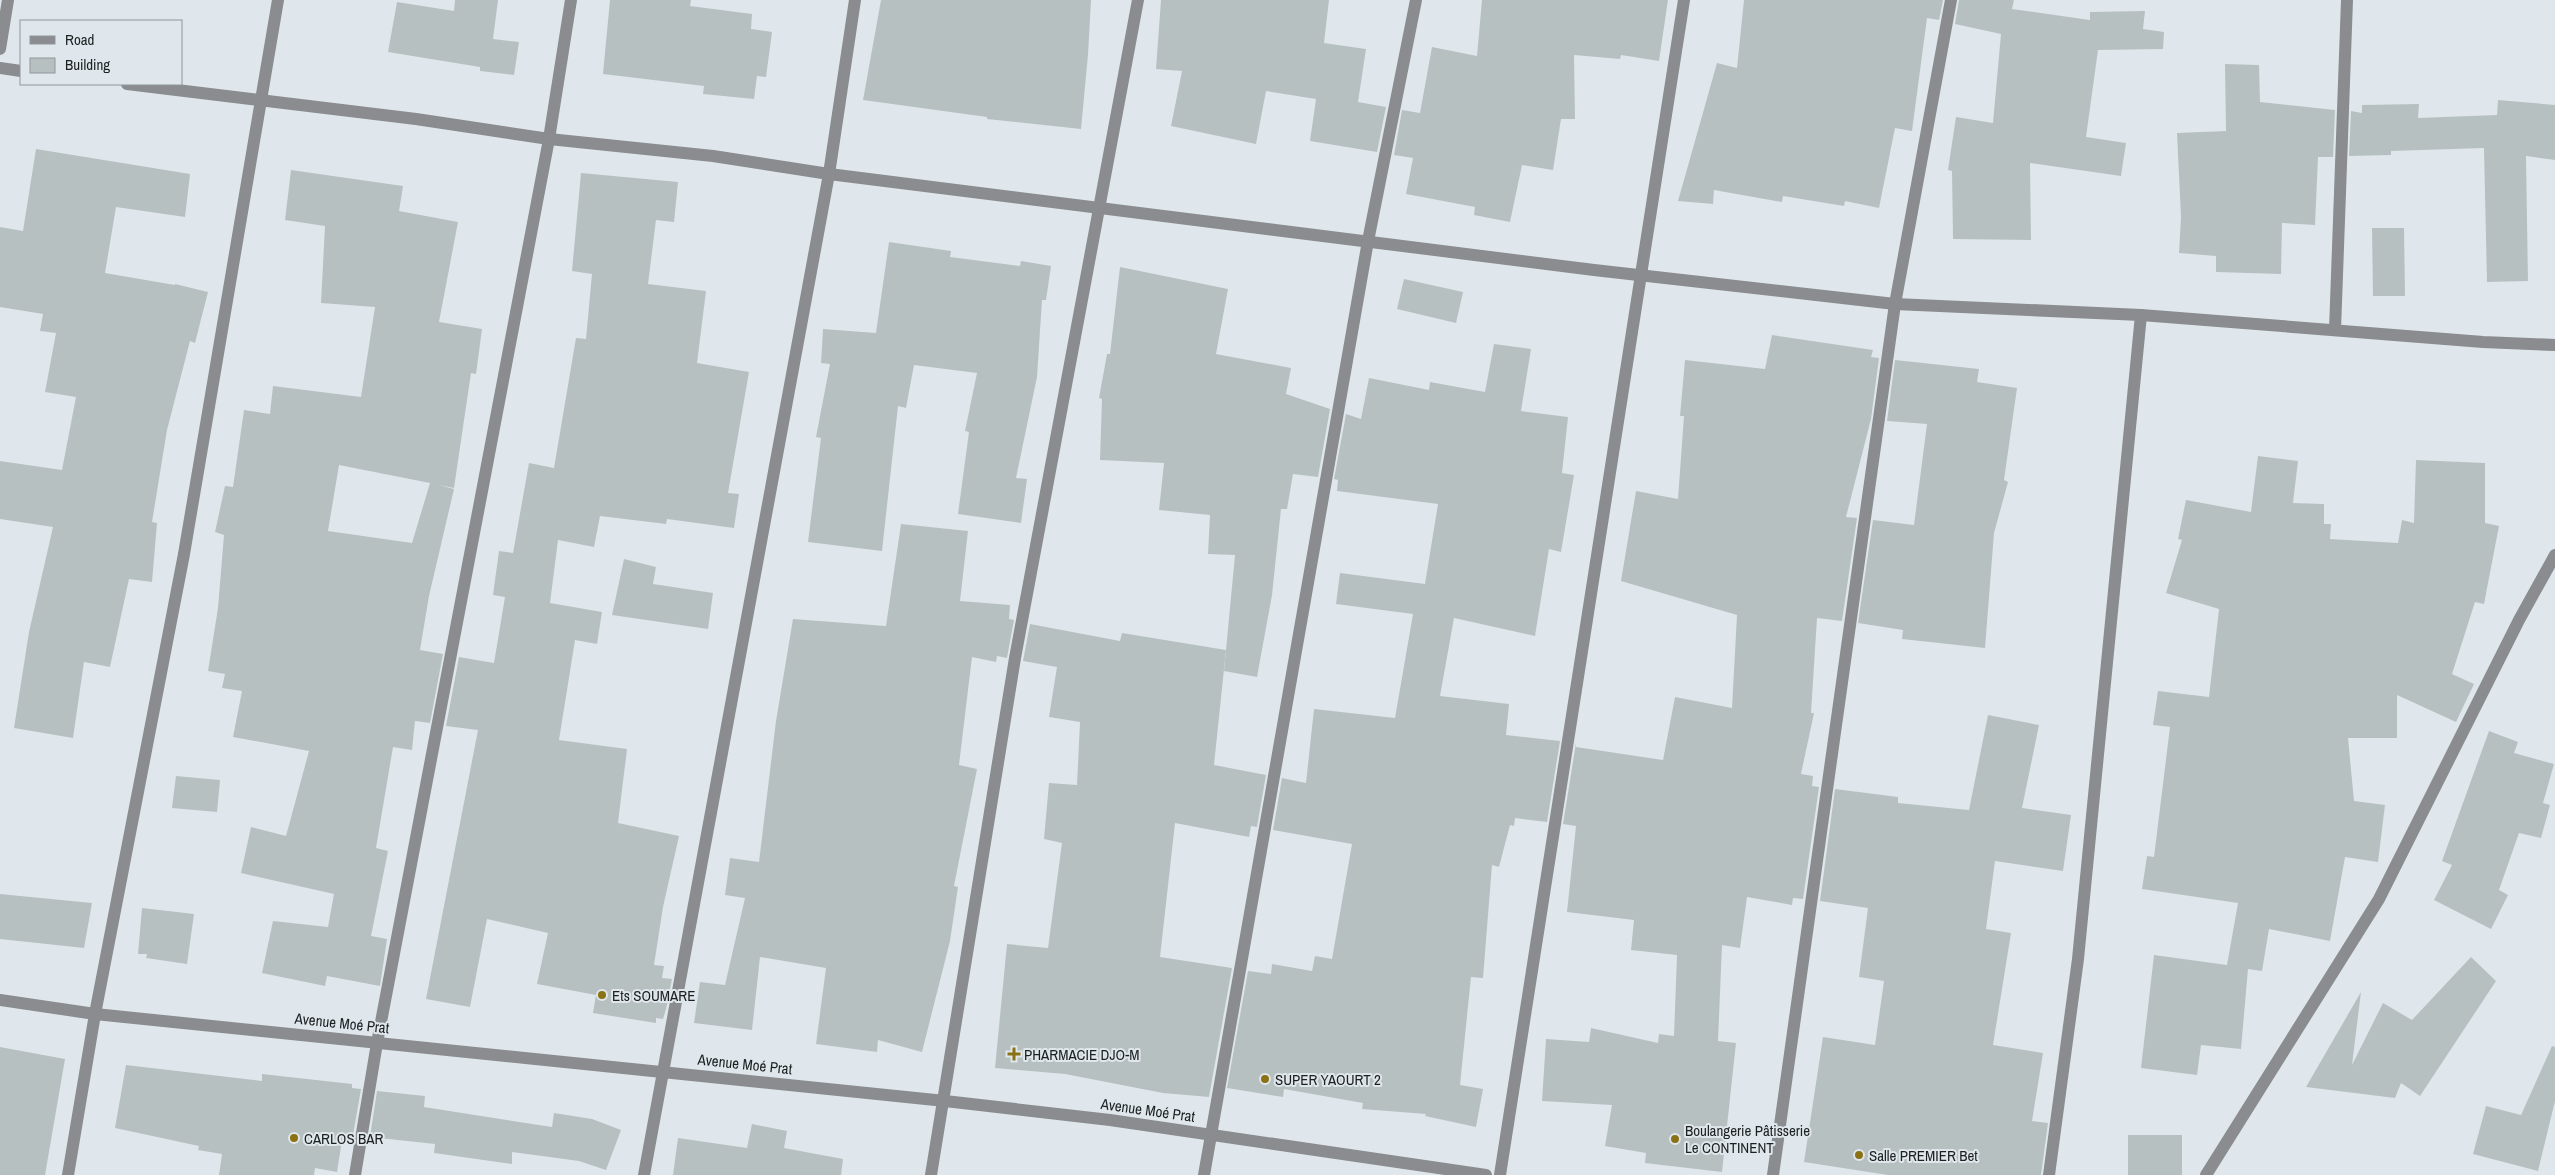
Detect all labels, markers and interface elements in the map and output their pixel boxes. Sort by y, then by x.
legend [20,20,182,85]
text: Road [65,29,94,50]
text: Building [65,54,110,75]
place label: Ets SOUMARE [612,985,695,1006]
marker: Ets SOUMARE [596,989,608,1001]
street label: Avenue Moé Prat [293,1007,391,1038]
place label: PHARMACIE DJO-M [1024,1044,1140,1065]
street label: Avenue Moé Prat [696,1048,794,1079]
marker: PHARMACIE DJO-M [1008,1048,1020,1060]
place label: SUPER YAOURT 2 [1275,1069,1381,1090]
marker: SUPER YAOURT 2 [1259,1073,1271,1085]
street label: Avenue Moé Prat [1099,1093,1197,1127]
place label: Boulangerie Pâtisserie Le CONTINENT [1685,1120,1810,1158]
place label: CARLOS BAR [304,1128,383,1149]
marker: CARLOS BAR [288,1132,300,1144]
marker: Boulangerie Pâtisserie Le CONTINENT [1669,1133,1681,1145]
place label: Salle PREMIER Bet [1869,1145,1978,1166]
marker: Salle PREMIER Bet [1853,1149,1865,1161]

